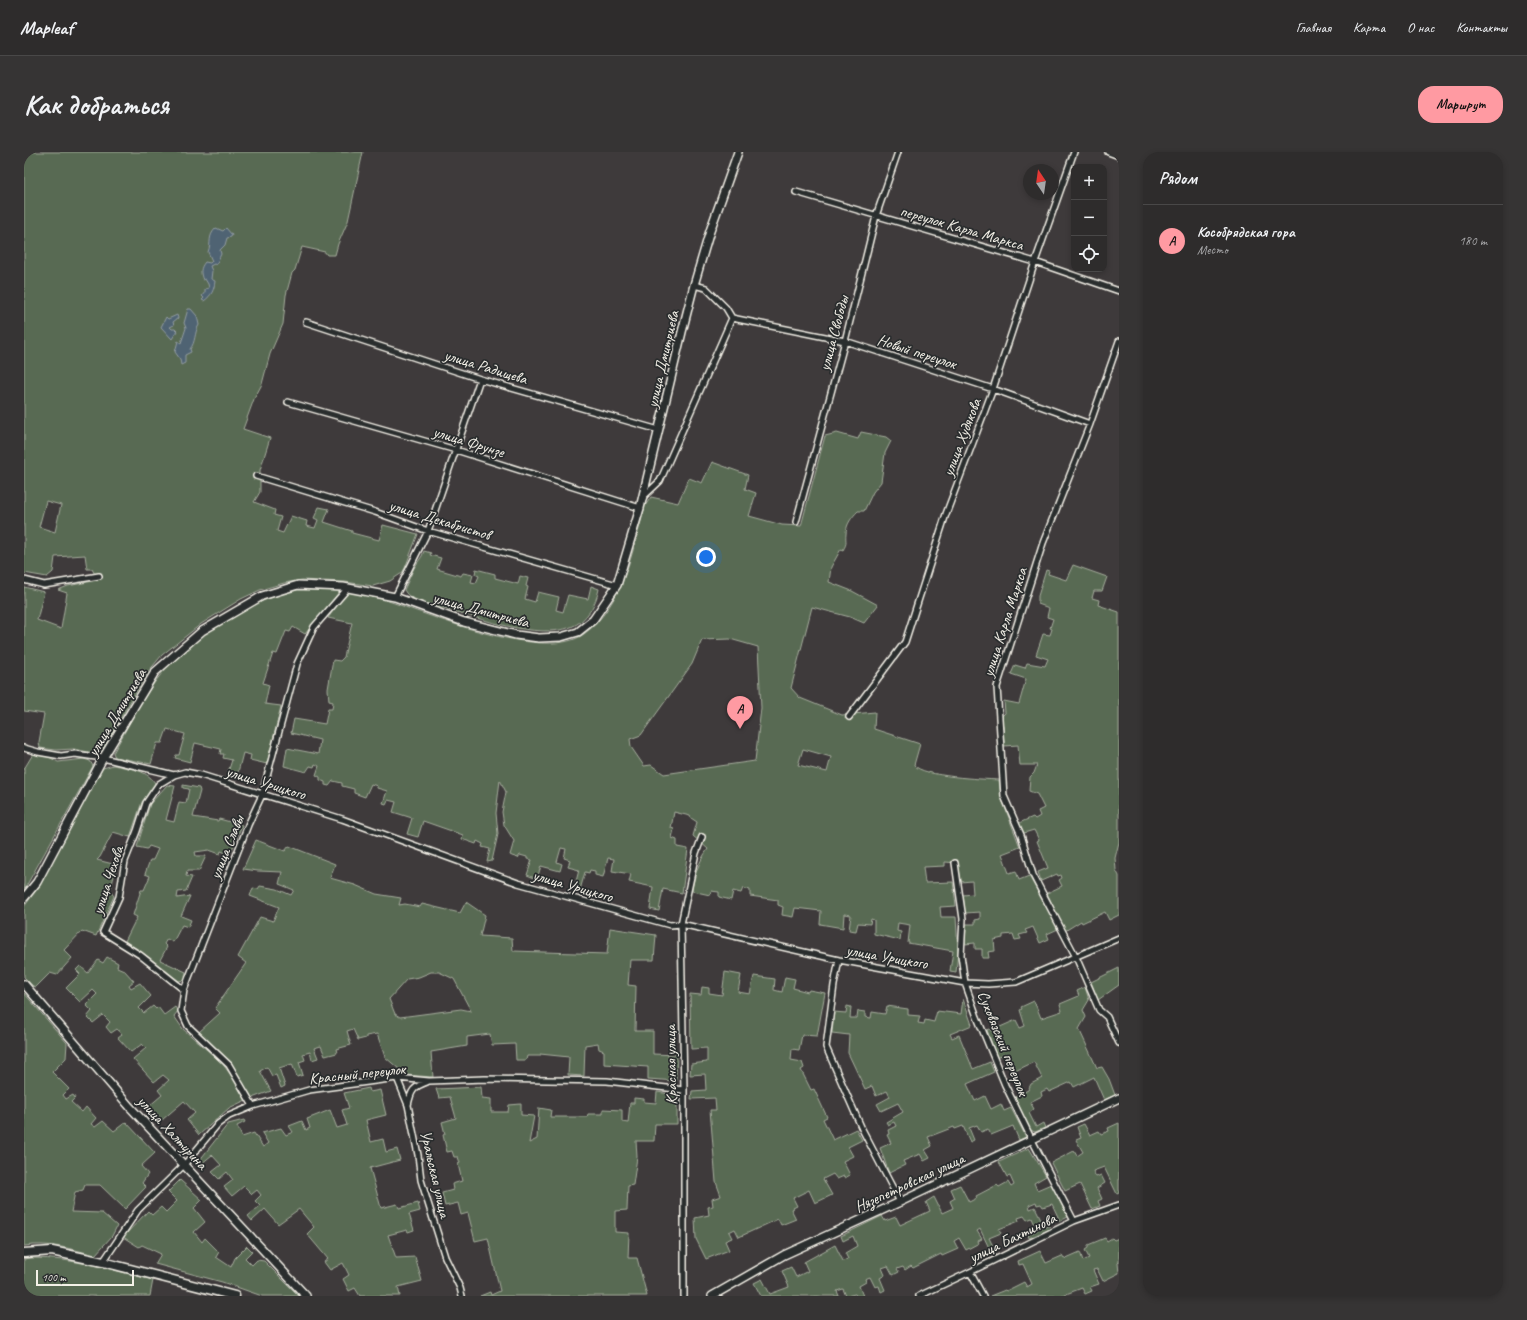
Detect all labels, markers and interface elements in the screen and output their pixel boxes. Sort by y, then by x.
text: Mapleaf [20,16,73,40]
text: Главная [1296,19,1331,36]
text: Карта [1353,19,1385,36]
text: О нас [1407,19,1434,36]
text: Контакты [1456,19,1507,36]
button: Маршрут [1418,86,1503,123]
text: Как добраться [24,87,169,122]
north arrow [1023,164,1059,200]
map controls [1071,164,1107,272]
button: + [1071,164,1107,200]
text: Рядом [1159,168,1197,189]
button: − [1071,200,1107,236]
street label: переулок Карла Маркса [898,201,1027,256]
text: Кособрядская гора [1197,223,1295,242]
text: A [1169,233,1175,249]
text: 180 m [1459,233,1487,249]
button: locate [1071,236,1107,272]
text: Место [1197,242,1228,258]
street label: улица Свободы [814,292,854,374]
street label: улица Дмитриева [642,308,684,411]
street label: Новый переулок [875,330,961,375]
street label: улица Радищева [441,345,531,389]
street label: улица Худякова [938,395,986,480]
street label: улица Фрунзе [430,421,508,463]
street label: улица Декабристов [386,495,496,546]
your location [696,547,716,567]
street label: улица Карла Маркса [978,564,1032,680]
street label: улица Дмитриева [429,587,532,633]
street label: улица Дмитриева [82,664,151,761]
pin: A [727,696,753,729]
street label: улица Урицкого [222,761,309,805]
street label: улица Славы [205,811,249,883]
street label: улица Чехова [87,842,129,918]
street label: улица Урицкого [529,865,616,907]
street label: улица Урицкого [844,940,930,974]
street label: Суховязский переулок [973,988,1034,1101]
street label: Красная улица [660,1023,682,1105]
street label: Красный переулок [308,1059,408,1089]
street label: улица Халтурина [132,1091,212,1175]
street label: Уральская улица [415,1129,455,1221]
street label: Нязепетровская улица [851,1148,969,1217]
street label: улица Бахтинова [965,1208,1060,1268]
scale bar [36,1268,134,1287]
text: 100 m [42,1270,66,1284]

